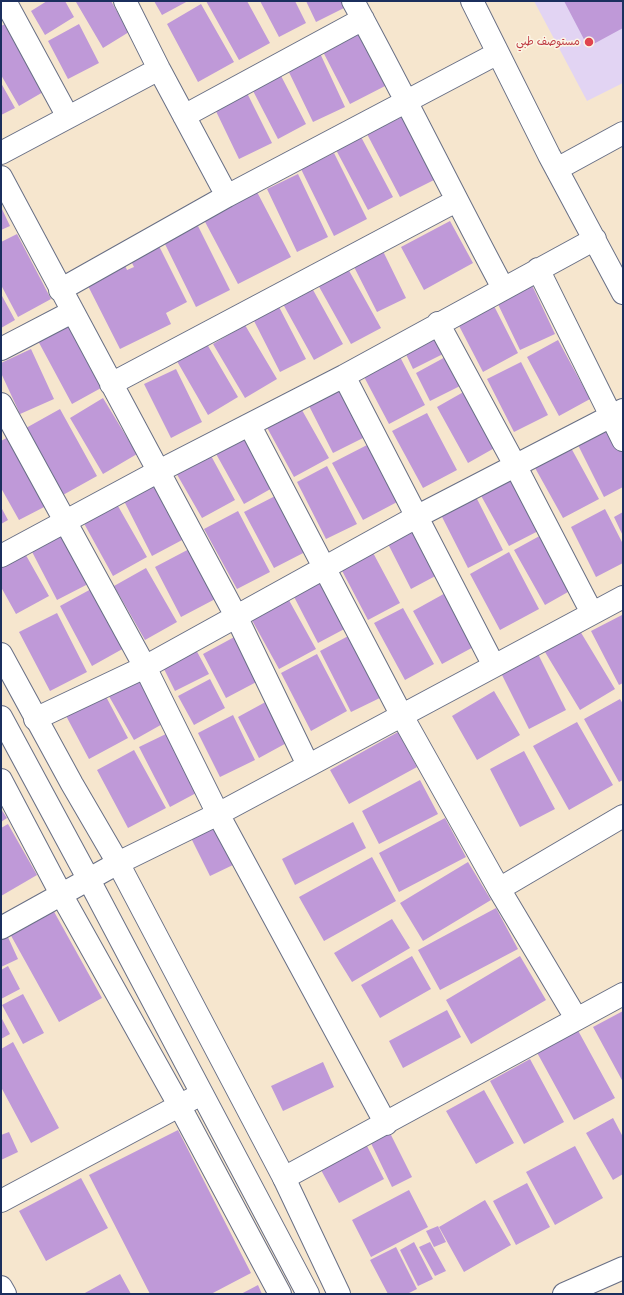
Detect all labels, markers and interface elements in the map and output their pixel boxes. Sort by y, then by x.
place label: مستوصف طبي [516,35,580,49]
marker: مستوصف طبي [583,36,595,48]

